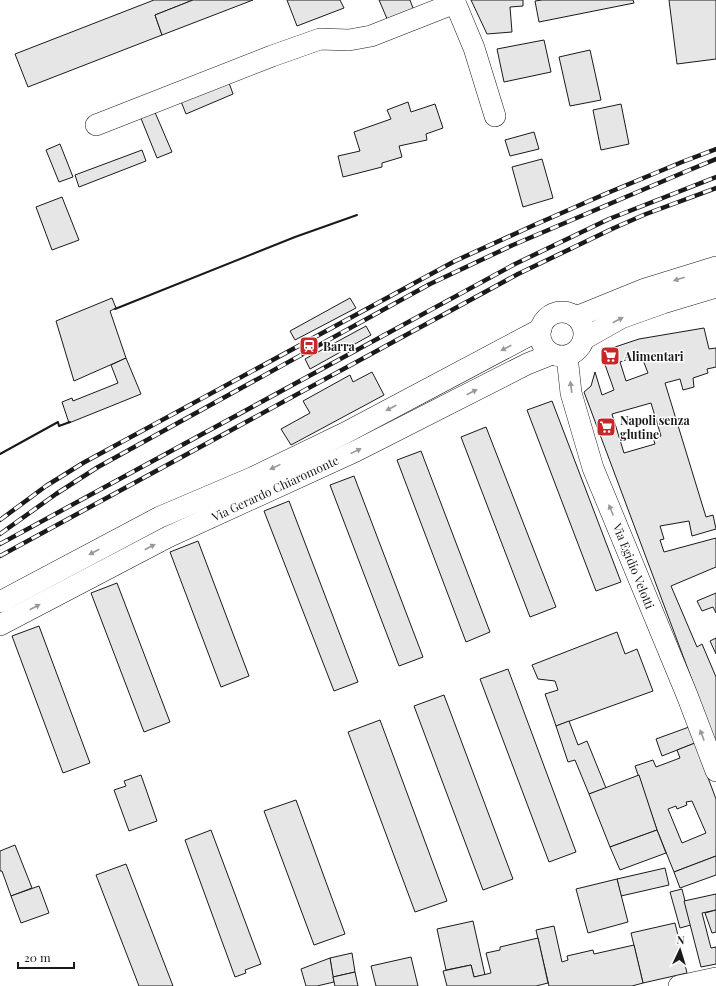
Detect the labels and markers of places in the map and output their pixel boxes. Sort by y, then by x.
station icon: Barra [298,335,320,357]
place label: Barra [323,338,355,354]
supermarket icon: Alimentari [599,345,621,367]
place label: Alimentari [623,348,684,364]
place label: Napoli senza glutine [620,412,690,442]
supermarket icon: Napoli senza glutine [595,416,617,438]

